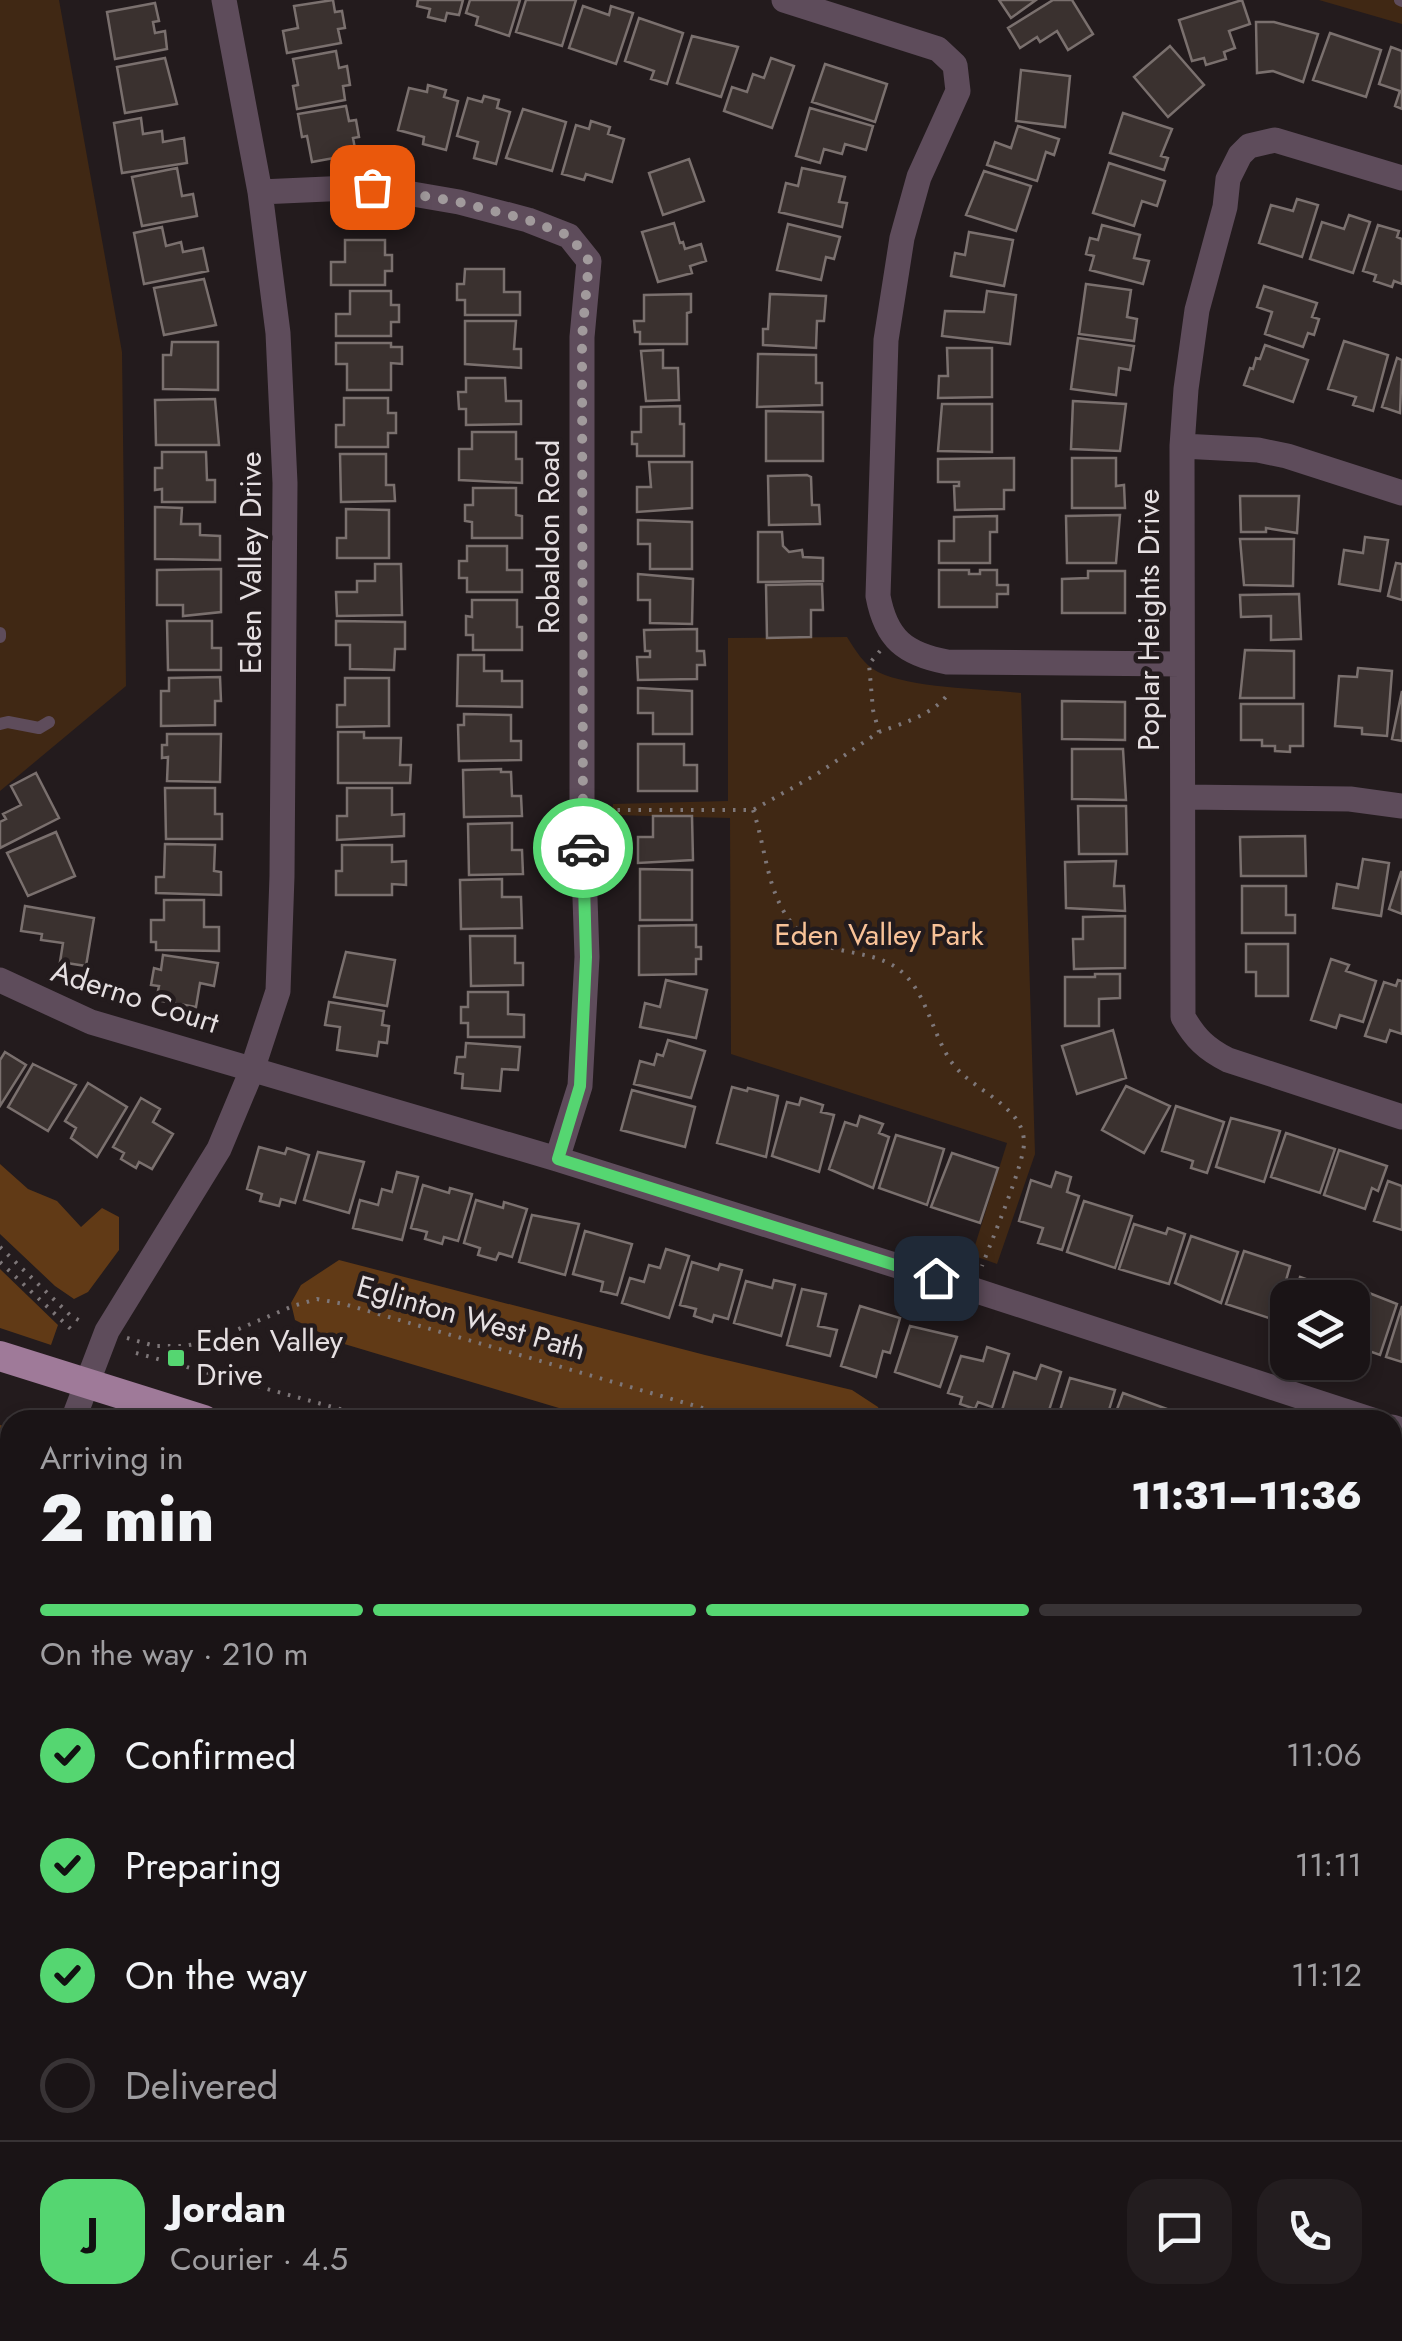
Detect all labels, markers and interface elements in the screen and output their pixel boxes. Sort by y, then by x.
pin [330,145,415,230]
icon: bag [345,160,400,215]
street label: Robaldon Road [527,440,570,634]
street label: Eden Valley Drive [229,452,272,674]
street label: Poplar Heights Drive [1127,489,1170,751]
courier [533,798,633,898]
icon: car [556,821,611,876]
park label: Eden Valley Park [774,913,985,956]
street label: Aderno Court [46,949,225,1044]
pin [894,1236,979,1321]
icon: home [909,1251,964,1306]
street label: Eglinton West Path [352,1264,591,1371]
map controls [1270,1280,1370,1380]
button: layers [1270,1280,1370,1380]
place label: Eden Valley Drive [196,1319,344,1396]
marker: Eden Valley Drive [165,1347,187,1369]
text: Arriving in [40,1435,184,1481]
text: 11:31–11:36 [1131,1468,1362,1523]
text: 2 min [40,1471,215,1565]
text: On the way · 210 m [40,1631,308,1677]
icon: check [40,1728,95,1783]
text: Confirmed [125,1728,296,1783]
text: 11:06 [1286,1732,1362,1778]
icon: check [40,1838,95,1893]
text: Preparing [125,1838,282,1893]
text: 11:11 [1295,1842,1362,1888]
icon: check [40,1948,95,2003]
text: On the way [125,1948,307,2003]
text: 11:12 [1291,1952,1362,1998]
text: Delivered [125,2058,278,2113]
button: chat [1127,2179,1232,2284]
button: phone [1257,2179,1362,2284]
text: Jordan [170,2181,286,2236]
text: J [86,2204,99,2259]
text: Courier · 4.5 [170,2236,348,2282]

